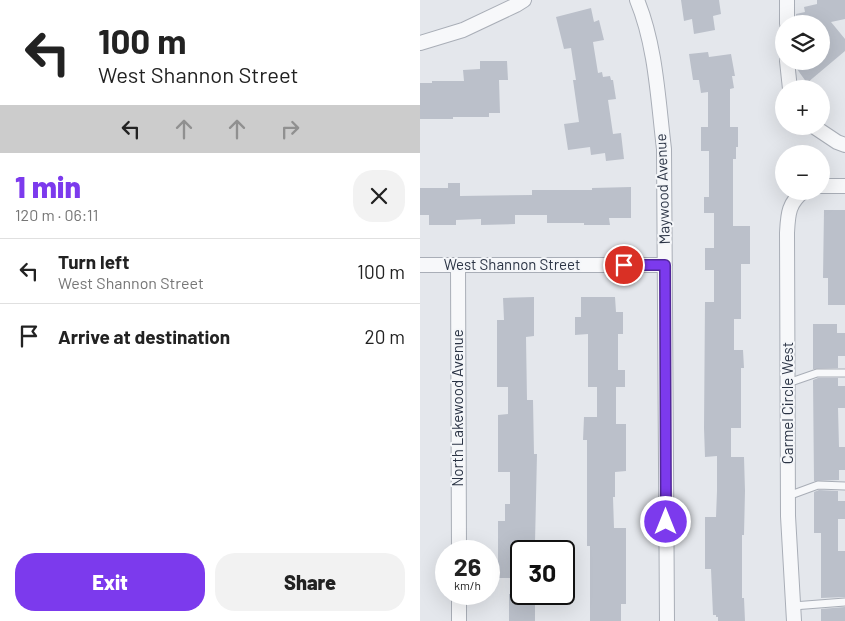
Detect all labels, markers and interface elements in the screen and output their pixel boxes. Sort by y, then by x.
map controls [775,15,830,200]
button: layers [775,15,830,70]
text: 100 m [98,19,187,61]
icon: left [15,20,80,85]
text: West Shannon Street [98,61,299,87]
button: + [775,80,830,135]
icon: left [117,115,145,143]
icon: ahead [170,115,198,143]
icon: ahead [223,115,251,143]
icon: right [276,115,304,143]
street label: Maywood Avenue [651,133,673,245]
button: − [775,145,830,200]
text: 1 min [15,168,81,204]
button: close [353,170,405,222]
text: 120 m · 06:11 [15,205,98,224]
pin [603,244,645,286]
text: Turn left [58,250,129,273]
icon: arrive [610,251,638,279]
street label: West Shannon Street [444,255,580,273]
icon: left [15,257,43,285]
text: 100 m [357,260,405,283]
text: West Shannon Street [58,273,204,292]
icon: arrive [15,322,43,350]
text: Arrive at destination [58,325,230,348]
text: 20 m [365,325,405,348]
street label: North Lakewood Avenue [448,329,466,487]
street label: Carmel Circle West [778,342,796,464]
position arrow [639,495,691,547]
speed limit sign: 30 [510,540,575,605]
text: 26 [454,551,481,581]
button: Exit [15,553,205,611]
button: Share [215,553,405,611]
text: km/h [454,578,481,592]

